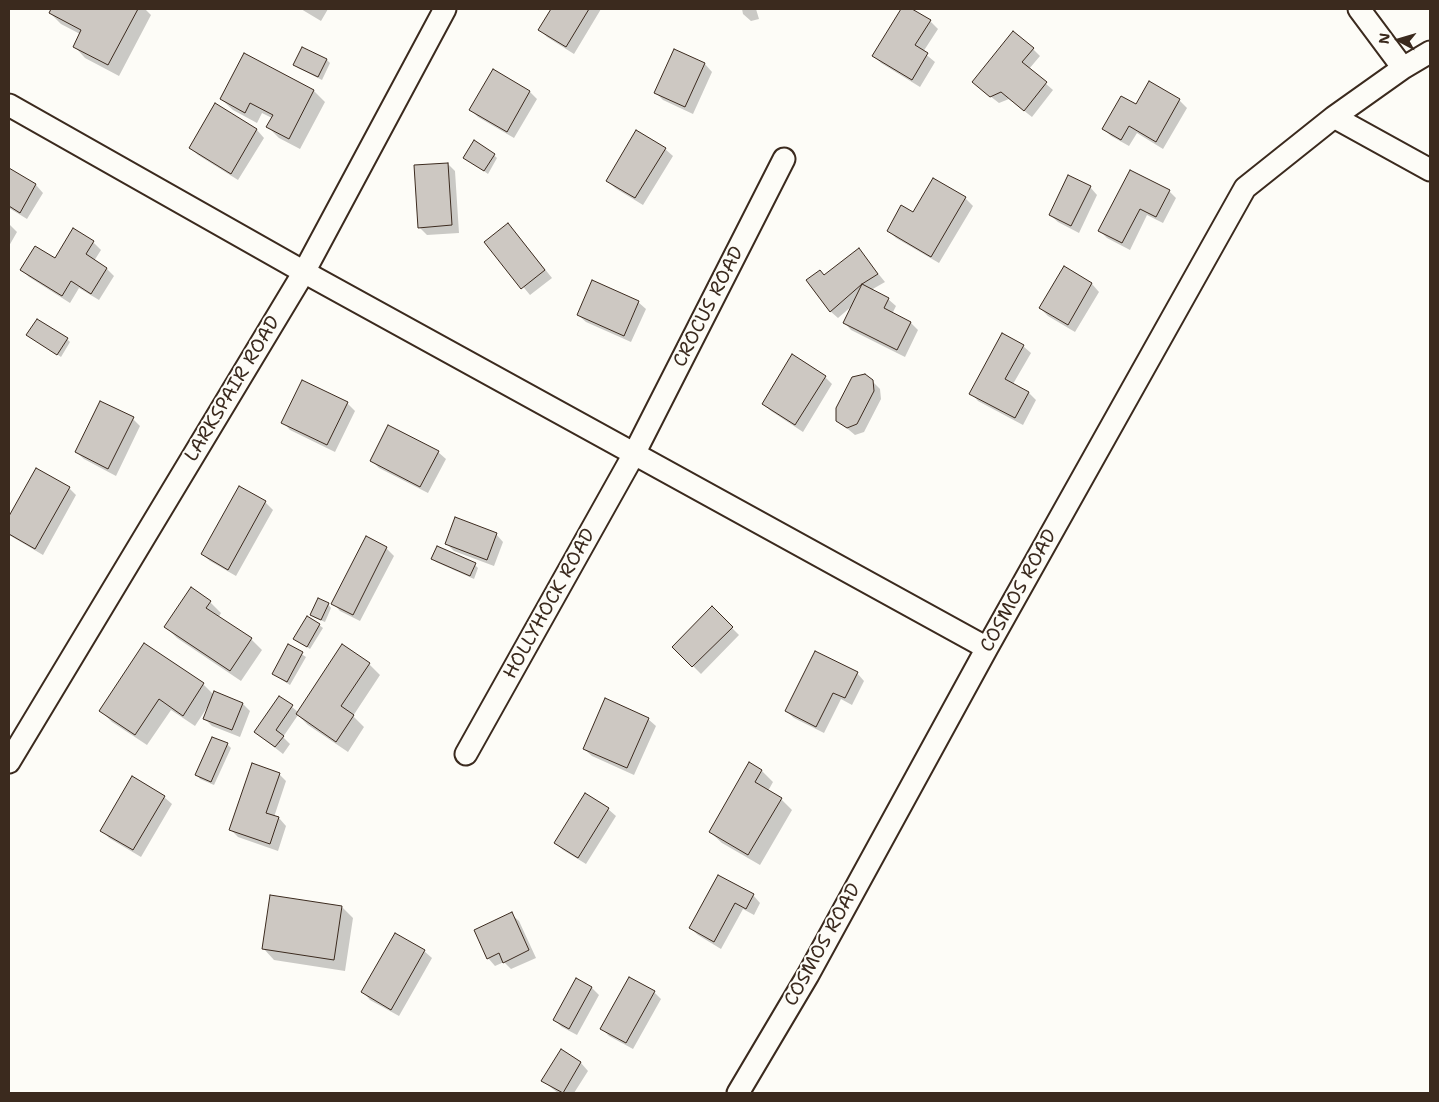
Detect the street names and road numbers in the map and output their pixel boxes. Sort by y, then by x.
street label: CROCUS ROAD [669,243,749,371]
street label: LARKSPAIR ROAD [181,312,285,466]
street label: HOLLYHOCK ROAD [499,525,601,683]
street label: COSMOS ROAD [976,526,1062,656]
street label: COSMOS ROAD [780,880,866,1010]

